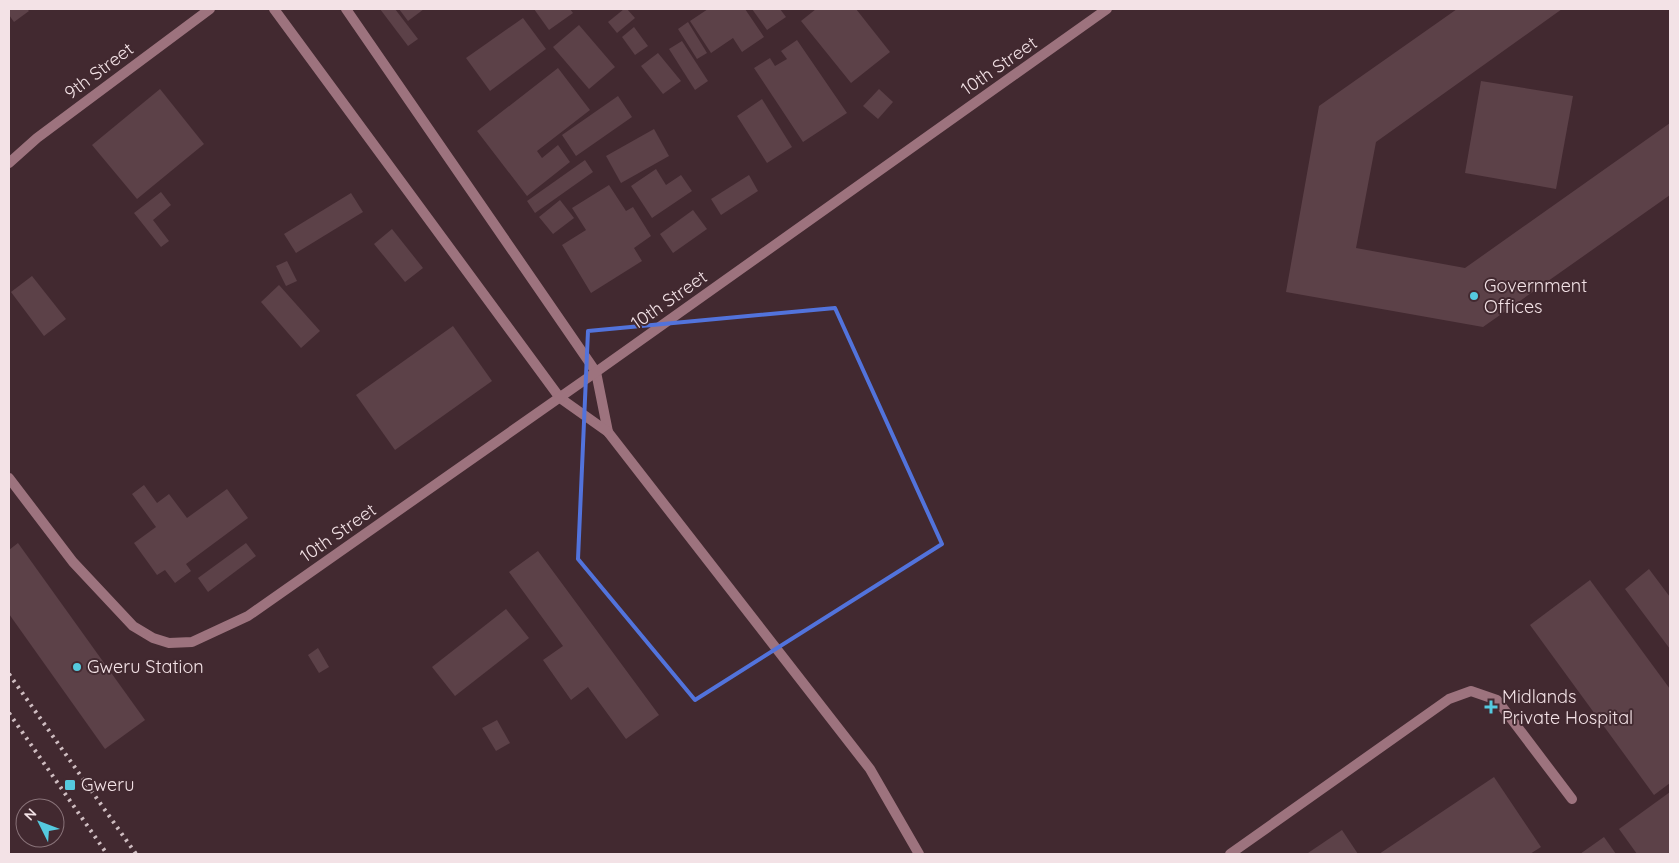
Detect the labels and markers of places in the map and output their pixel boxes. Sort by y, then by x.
place label: Government Offices [1484,274,1587,318]
marker: Government Offices [1468,290,1480,302]
place label: Gweru Station [87,655,204,678]
marker: Gweru Station [71,661,83,673]
place label: Midlands Private Hospital [1502,685,1633,729]
marker: Midlands Private Hospital [1484,700,1498,714]
place label: Gweru [81,773,134,796]
marker: Gweru [63,778,77,792]

